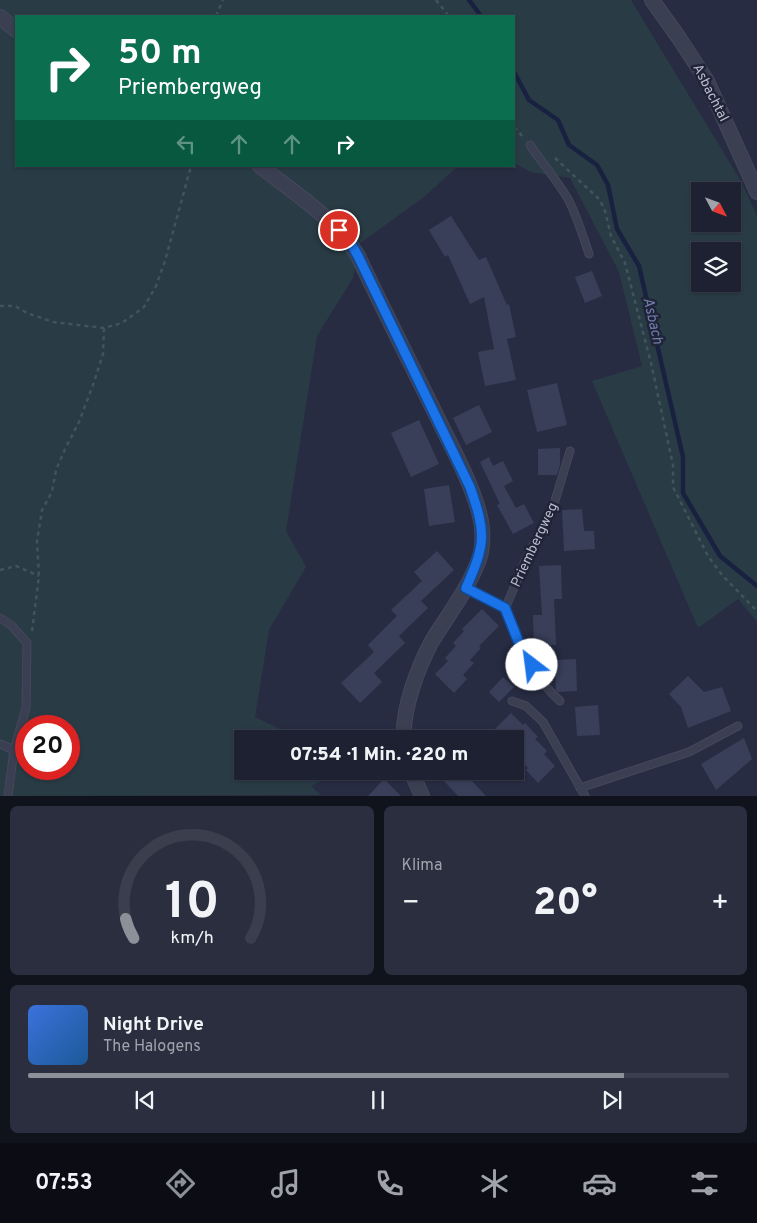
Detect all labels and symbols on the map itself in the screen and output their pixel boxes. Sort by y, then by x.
street label: Asbachtal [688,61,732,125]
north arrow [691,182,741,232]
pin [318,209,360,251]
water label: Asbach [637,296,667,346]
street label: Priembergweg [508,500,562,590]
position arrow [505,638,557,690]
speed limit sign: 20 [15,715,80,780]

